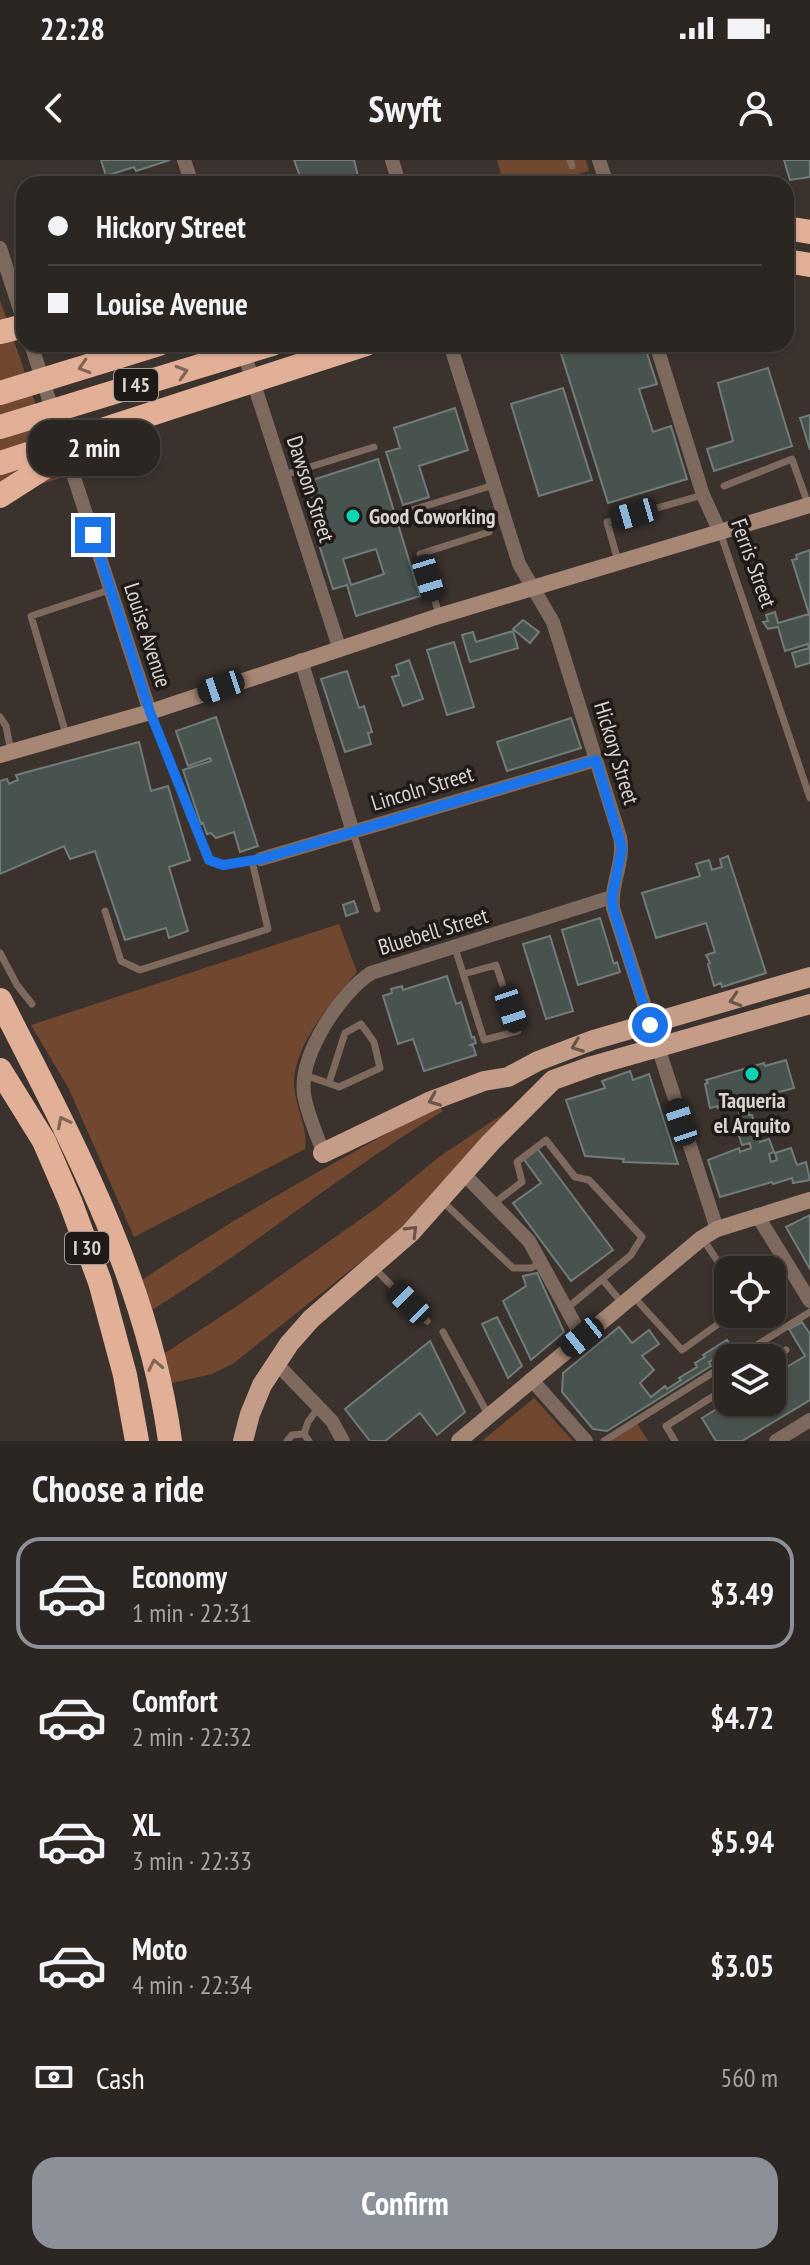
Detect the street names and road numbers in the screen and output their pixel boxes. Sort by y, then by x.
road number: I 45 [114,369,158,401]
street label: Dawson Street [281,432,341,546]
street label: Ferris Street [725,515,783,611]
street label: Louise Avenue [118,579,178,691]
street label: Hickory Street [588,698,646,808]
street label: Lincoln Street [367,759,477,817]
street label: Bluebell Street [375,901,491,961]
road number: I 30 [65,1232,109,1264]

